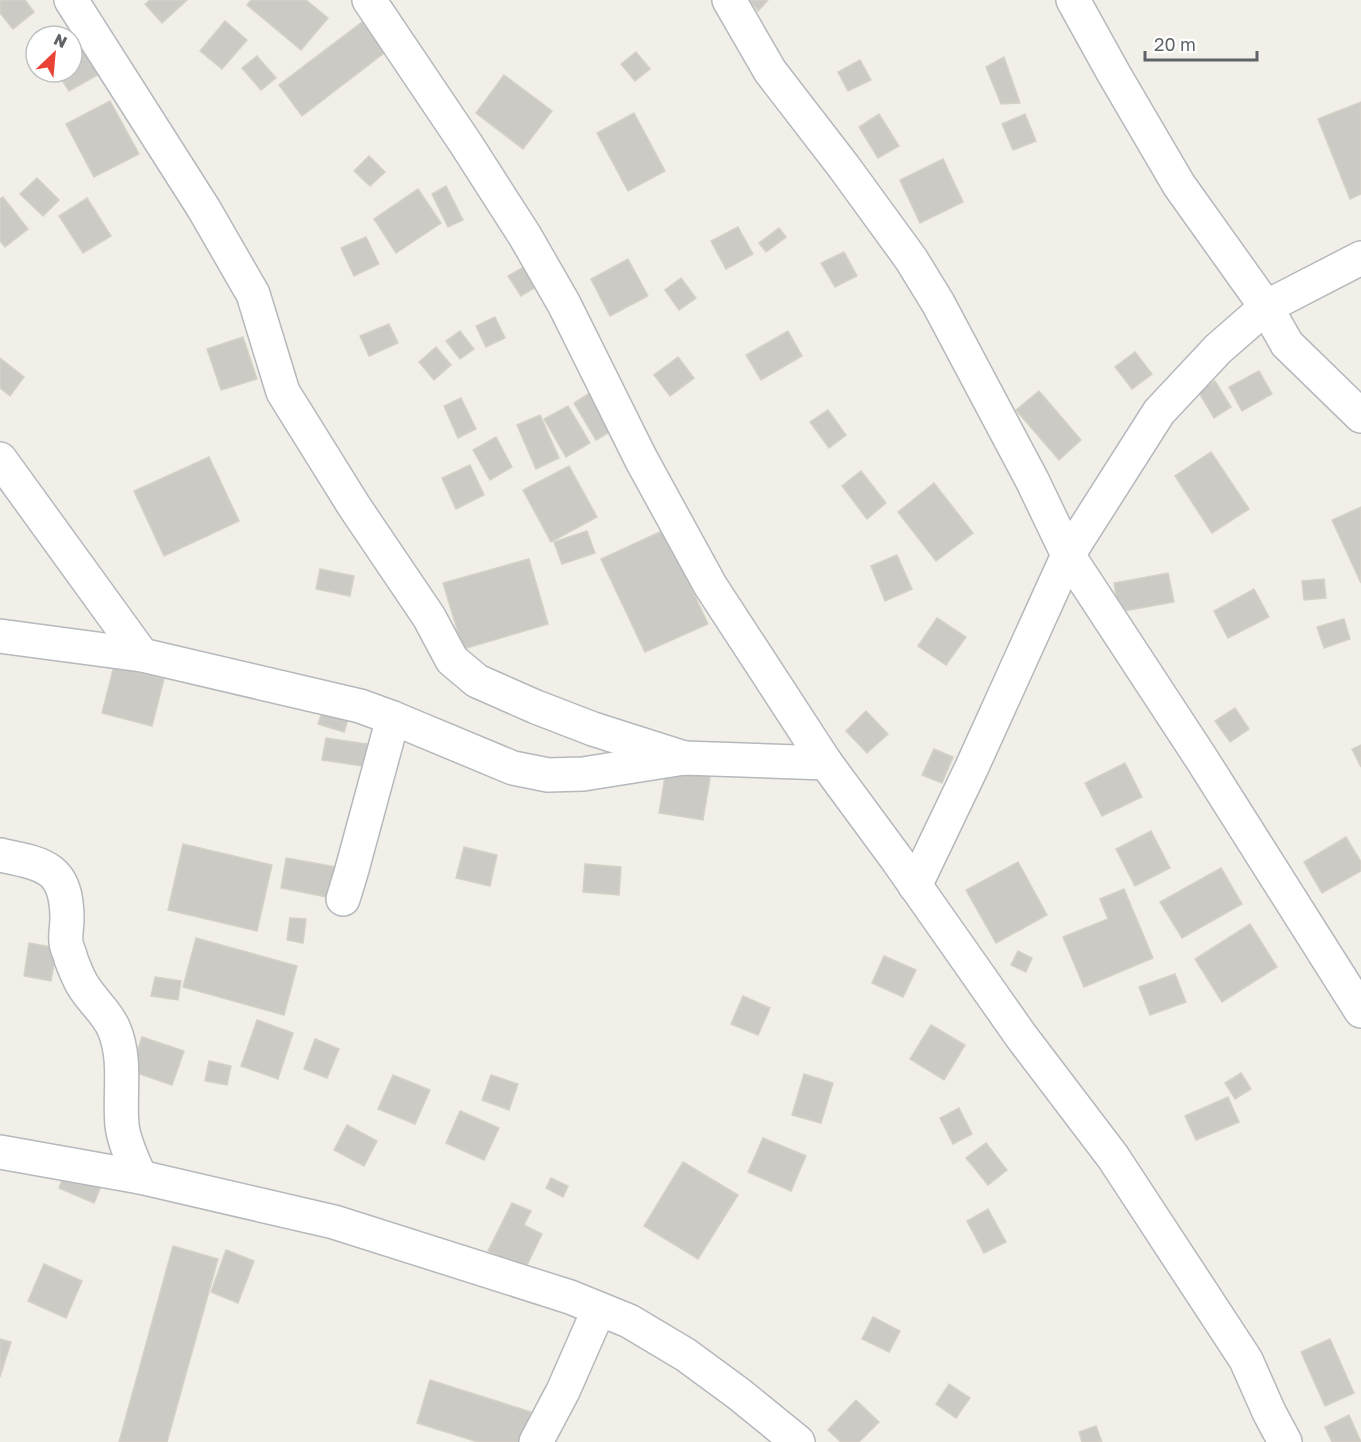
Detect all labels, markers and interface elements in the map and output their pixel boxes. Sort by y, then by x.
north arrow [24,24,84,84]
scale bar [1145,24,1258,62]
text: N [51,29,70,52]
text: 20 m [1154,33,1196,55]

